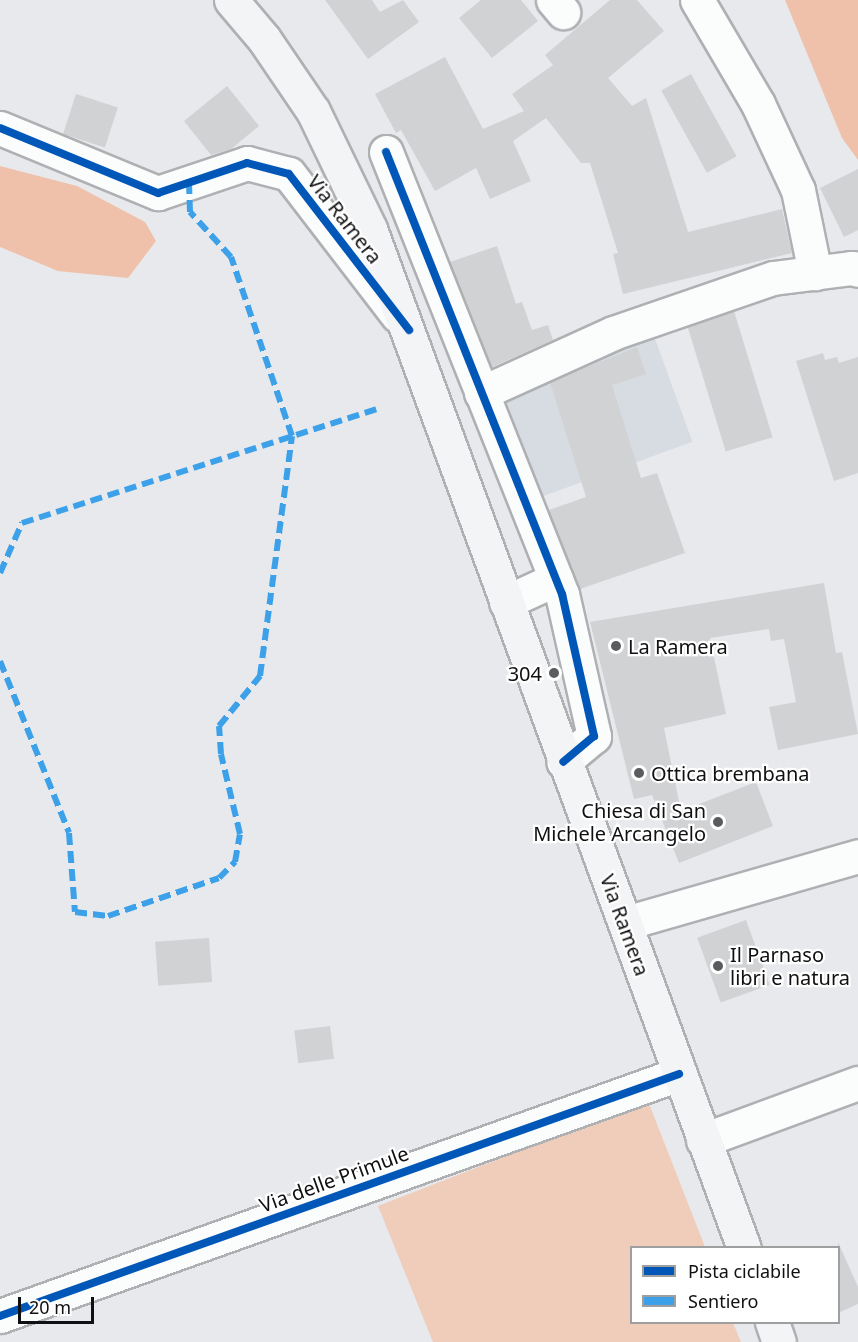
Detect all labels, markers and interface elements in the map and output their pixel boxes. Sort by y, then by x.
street label: Via Ramera [303,170,387,268]
place label: La Ramera [628,634,728,658]
marker: La Ramera [609,639,623,653]
place label: 304 [508,661,542,685]
marker: 304 [547,666,561,680]
place label: Ottica brembana [651,761,809,785]
marker: Ottica brembana [632,766,646,780]
place label: Chiesa di San Michele Arcangelo [533,798,706,845]
marker: Chiesa di San Michele Arcangelo [711,815,725,829]
street label: Via Ramera [596,871,654,979]
place label: Il Parnaso libri e natura [730,942,850,989]
marker: Il Parnaso libri e natura [711,959,725,973]
street label: Via delle Primule [256,1141,412,1217]
legend [630,1246,840,1324]
text: Pista ciclabile [688,1259,801,1283]
scale bar [21,1285,98,1323]
text: Sentiero [688,1289,758,1313]
text: 20 m [29,1295,71,1319]

